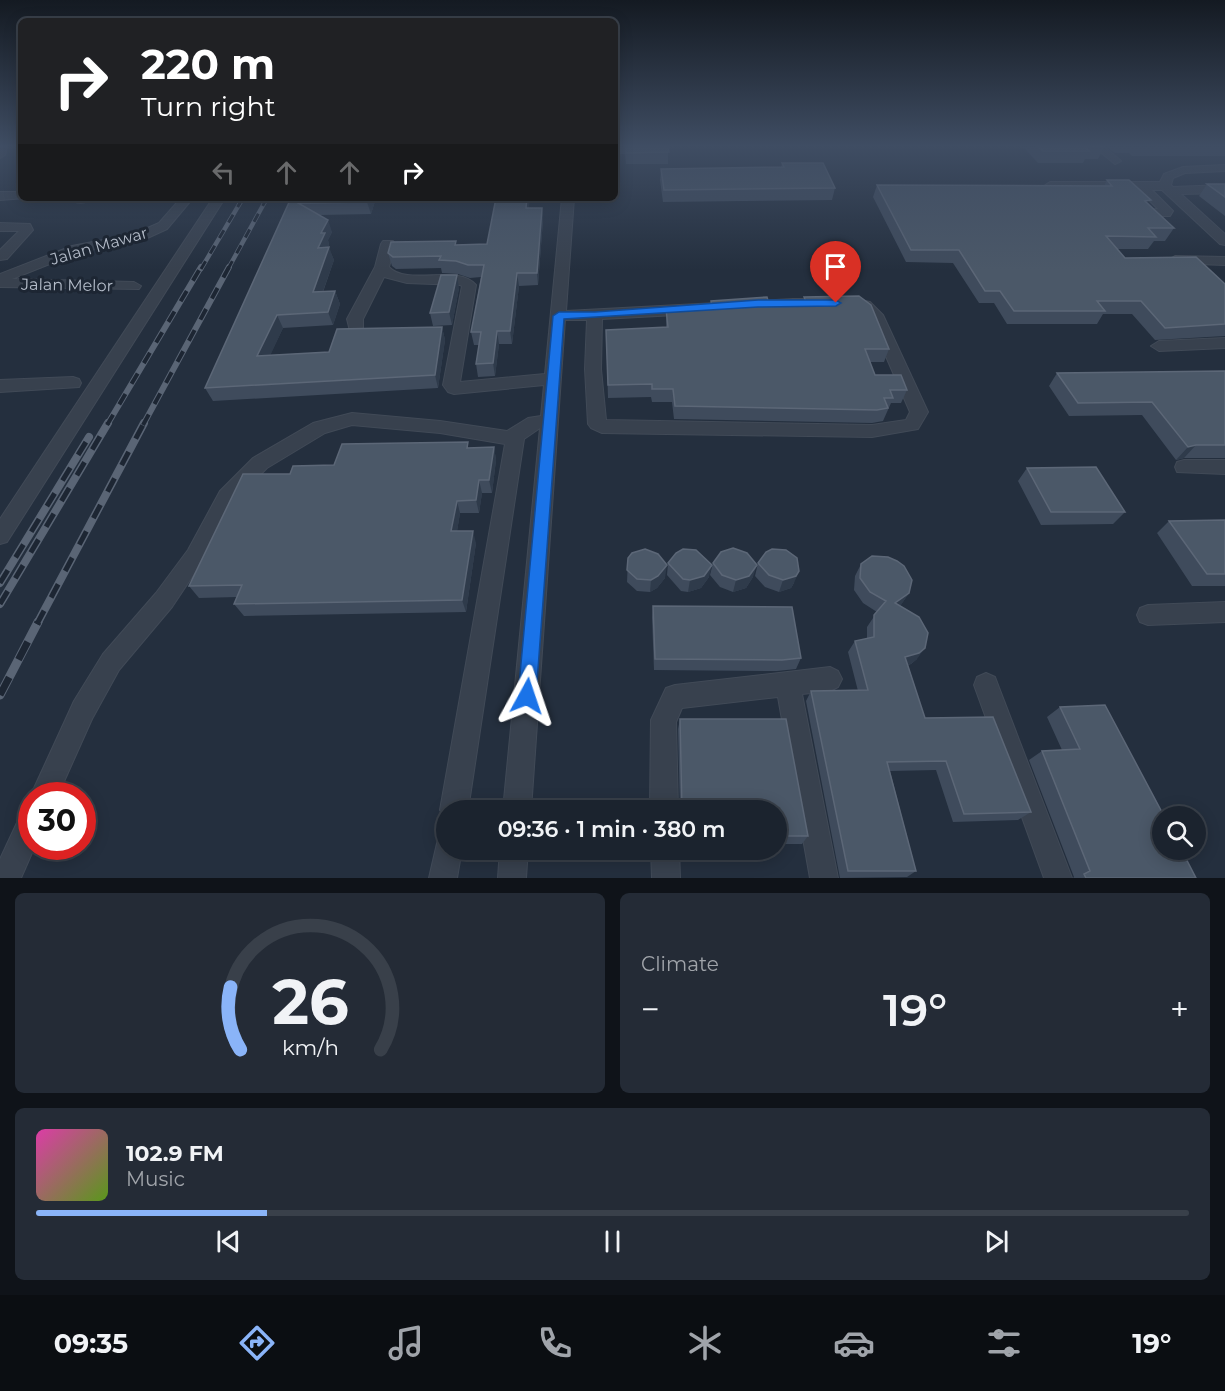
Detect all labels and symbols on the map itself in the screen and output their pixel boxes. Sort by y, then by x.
street label: Jalan Mawar [47,223,150,269]
pin [810,241,861,303]
street label: Jalan Melor [20,275,113,295]
position arrow [495,664,559,728]
speed limit sign: 30 [18,782,96,860]

